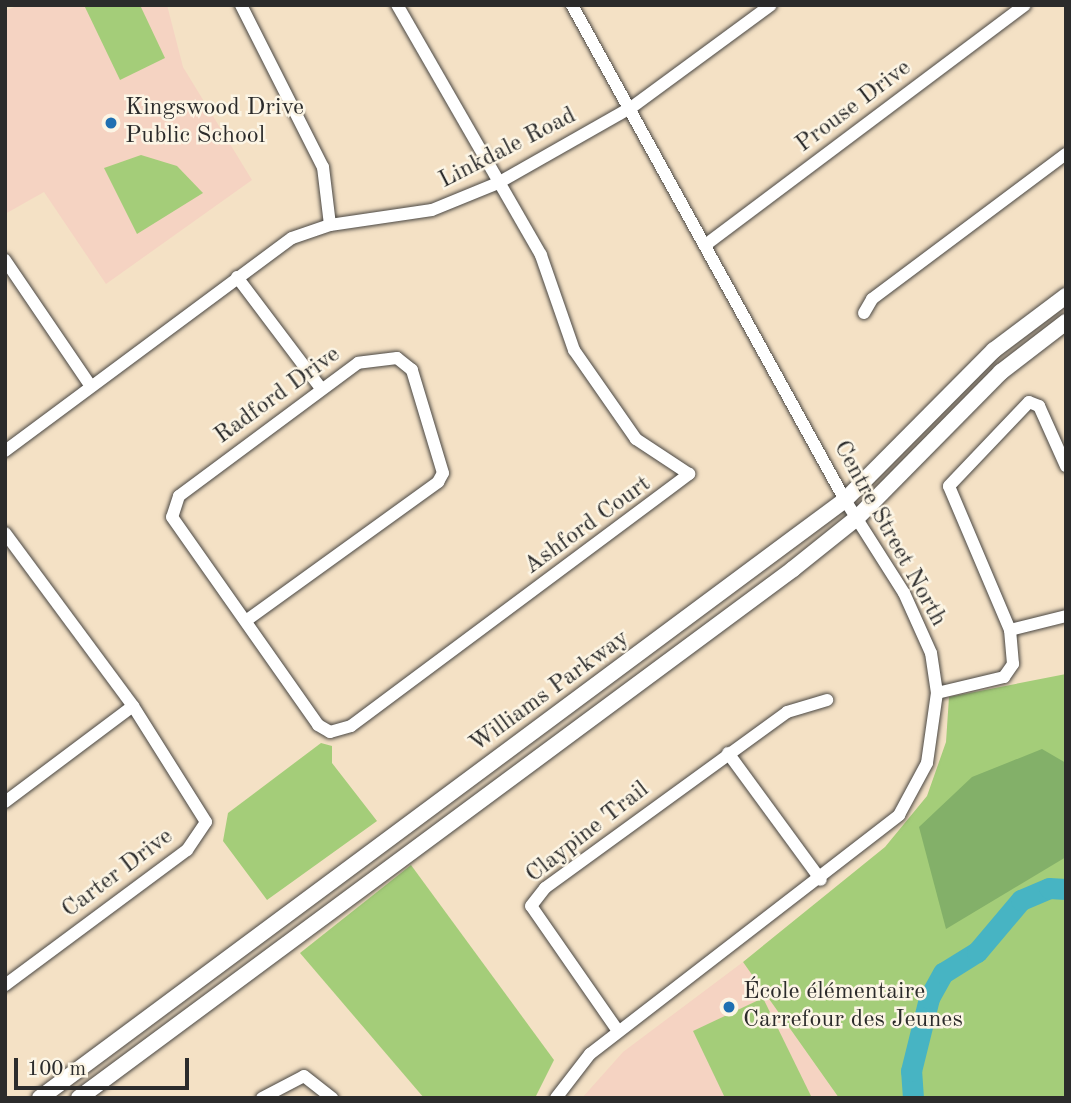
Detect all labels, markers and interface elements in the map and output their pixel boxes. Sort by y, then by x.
street label: Prouse Drive [791,54,917,160]
place label: Kingswood Drive Public School [125,95,304,151]
street label: Linkdale Road [435,102,581,196]
marker: Kingswood Drive Public School [103,115,119,131]
street label: Radford Drive [210,341,346,451]
street label: Centre Street North [826,436,952,632]
street label: Ashford Court [519,470,657,582]
street label: Williams Parkway [465,625,635,759]
street label: Claypine Trail [521,776,655,890]
street label: Carter Drive [57,823,179,925]
place label: École élémentaire Carrefour des Jeunes [743,979,963,1035]
marker: École élémentaire Carrefour des Jeunes [721,999,737,1015]
scale bar [18,1044,192,1088]
text: 100 m [27,1059,86,1080]

